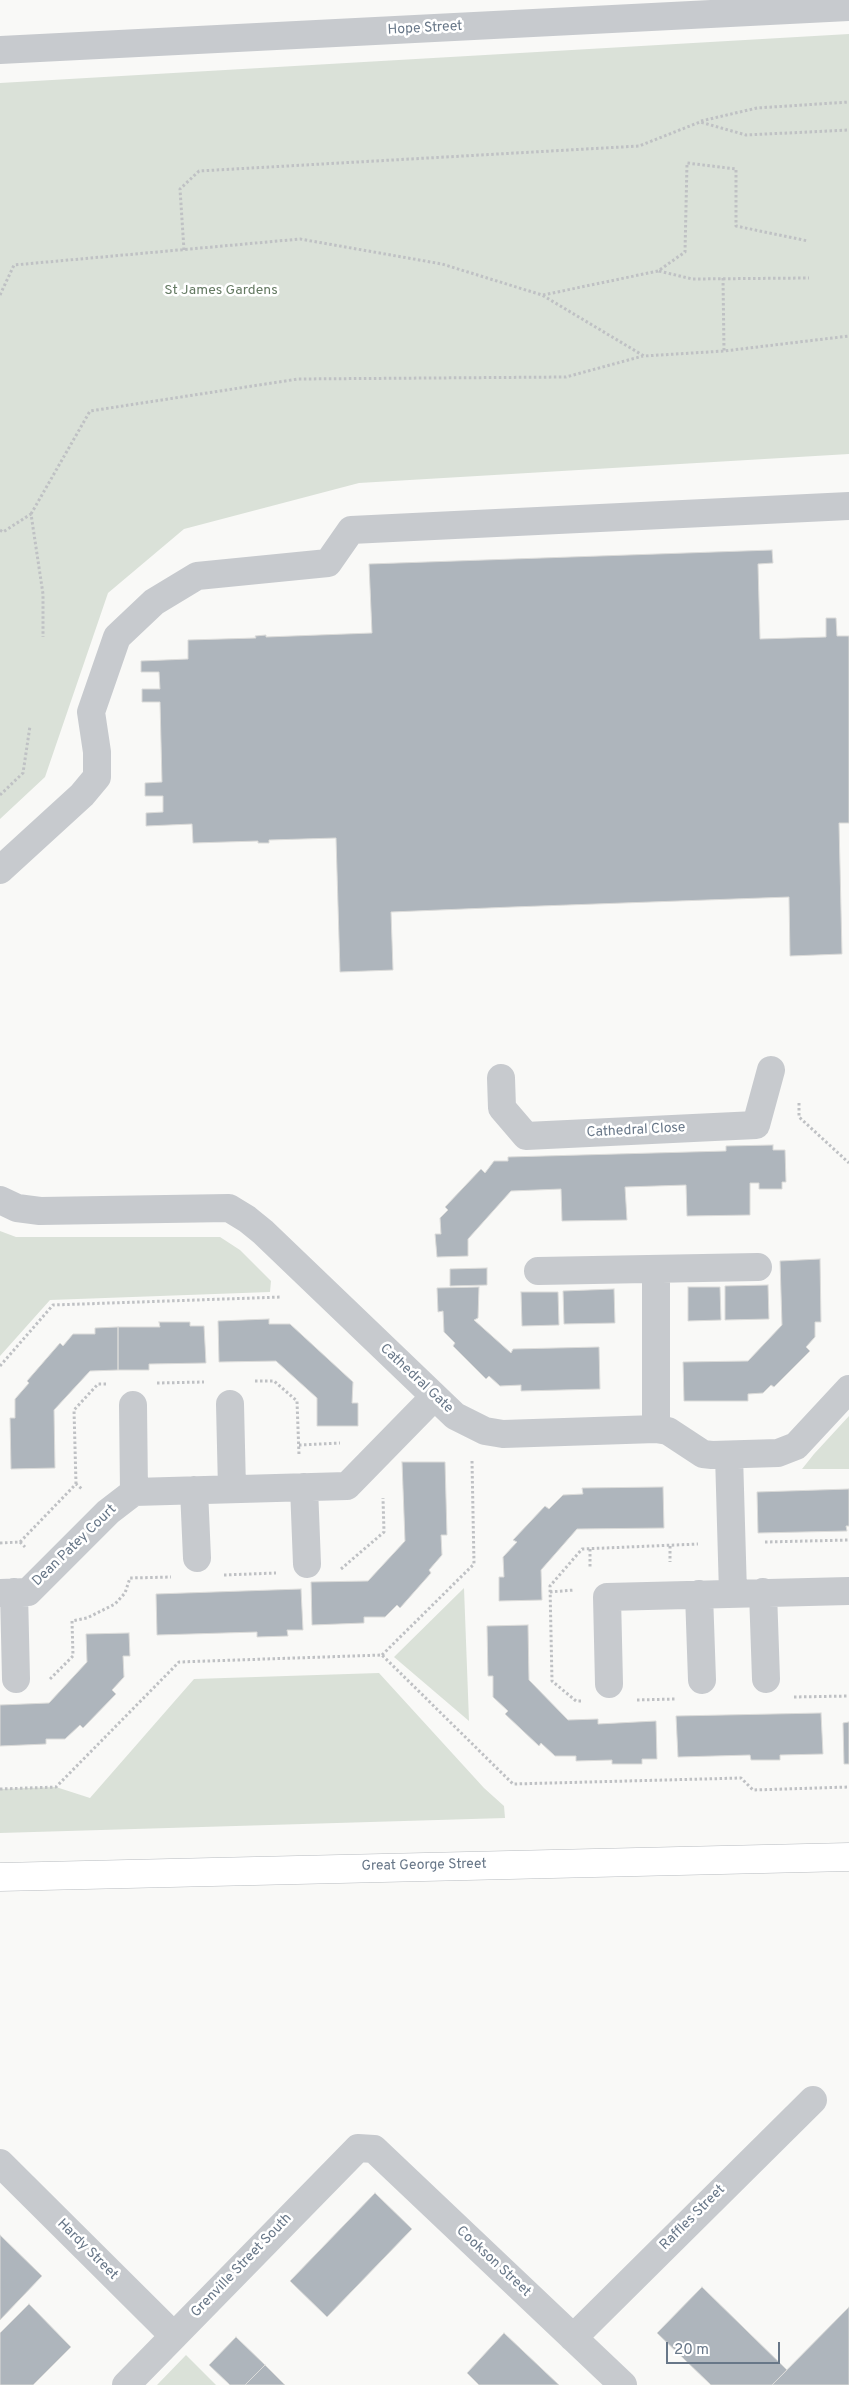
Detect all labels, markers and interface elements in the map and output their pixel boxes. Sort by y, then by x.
street label: Hope Street [387,19,463,39]
park label: St James Gardens [164,283,278,299]
street label: Cathedral Close [586,1120,686,1142]
street label: Cathedral Gate [376,1341,456,1417]
street label: Dean Patey Court [30,1502,120,1590]
street label: Great George Street [361,1857,487,1875]
street label: Raffles Street [657,2182,729,2254]
street label: Grenville Street South [188,2211,296,2321]
street label: Hardy Street [53,2216,121,2284]
street label: Cookson Street [452,2223,534,2301]
scale bar [669,2332,783,2364]
text: 20 m [674,2341,709,2360]

